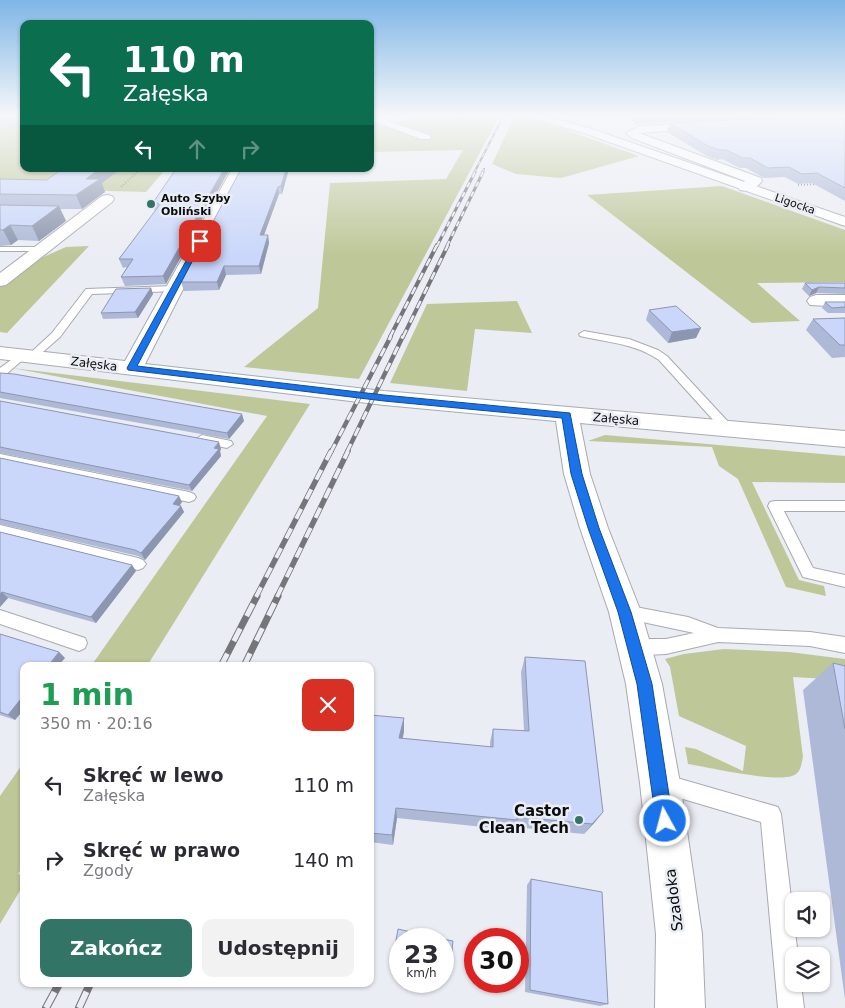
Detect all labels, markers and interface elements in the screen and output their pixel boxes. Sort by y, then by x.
icon: left [40,40,105,105]
text: 110 m [123,40,245,80]
text: Załęska [123,81,209,106]
icon: left [130,135,158,163]
icon: ahead [183,135,211,163]
icon: right [236,135,264,163]
street label: Ligocka [773,191,817,217]
place label: Auto Szyby Obliński [161,192,231,218]
marker: Auto Szyby Obliński [145,198,157,210]
pin [179,220,221,262]
icon: arrive [186,227,214,255]
street label: Załęska [70,354,118,374]
street label: Załęska [592,410,640,428]
text: 1 min [40,677,134,712]
button: close [302,679,354,731]
text: 350 m · 20:16 [40,714,153,733]
text: Skręć w lewo [83,764,224,786]
icon: left [40,771,68,799]
text: 110 m [293,774,354,796]
text: Załęska [83,786,145,805]
position arrow [638,794,690,846]
place label: Castor Clean Tech [479,802,570,837]
marker: Castor Clean Tech [573,814,585,826]
text: Skręć w prawo [83,839,240,861]
icon: right [40,846,68,874]
text: 140 m [293,849,354,871]
text: Zgody [83,861,134,880]
street label: Szadoka [661,868,687,932]
map controls [785,892,830,992]
button: sound [785,892,830,937]
button: Zakończ [40,919,192,977]
button: Udostępnij [202,919,354,977]
speed limit sign: 30 [464,928,529,993]
text: 23 [404,940,439,969]
button: layers [785,947,830,992]
text: km/h [406,966,437,980]

